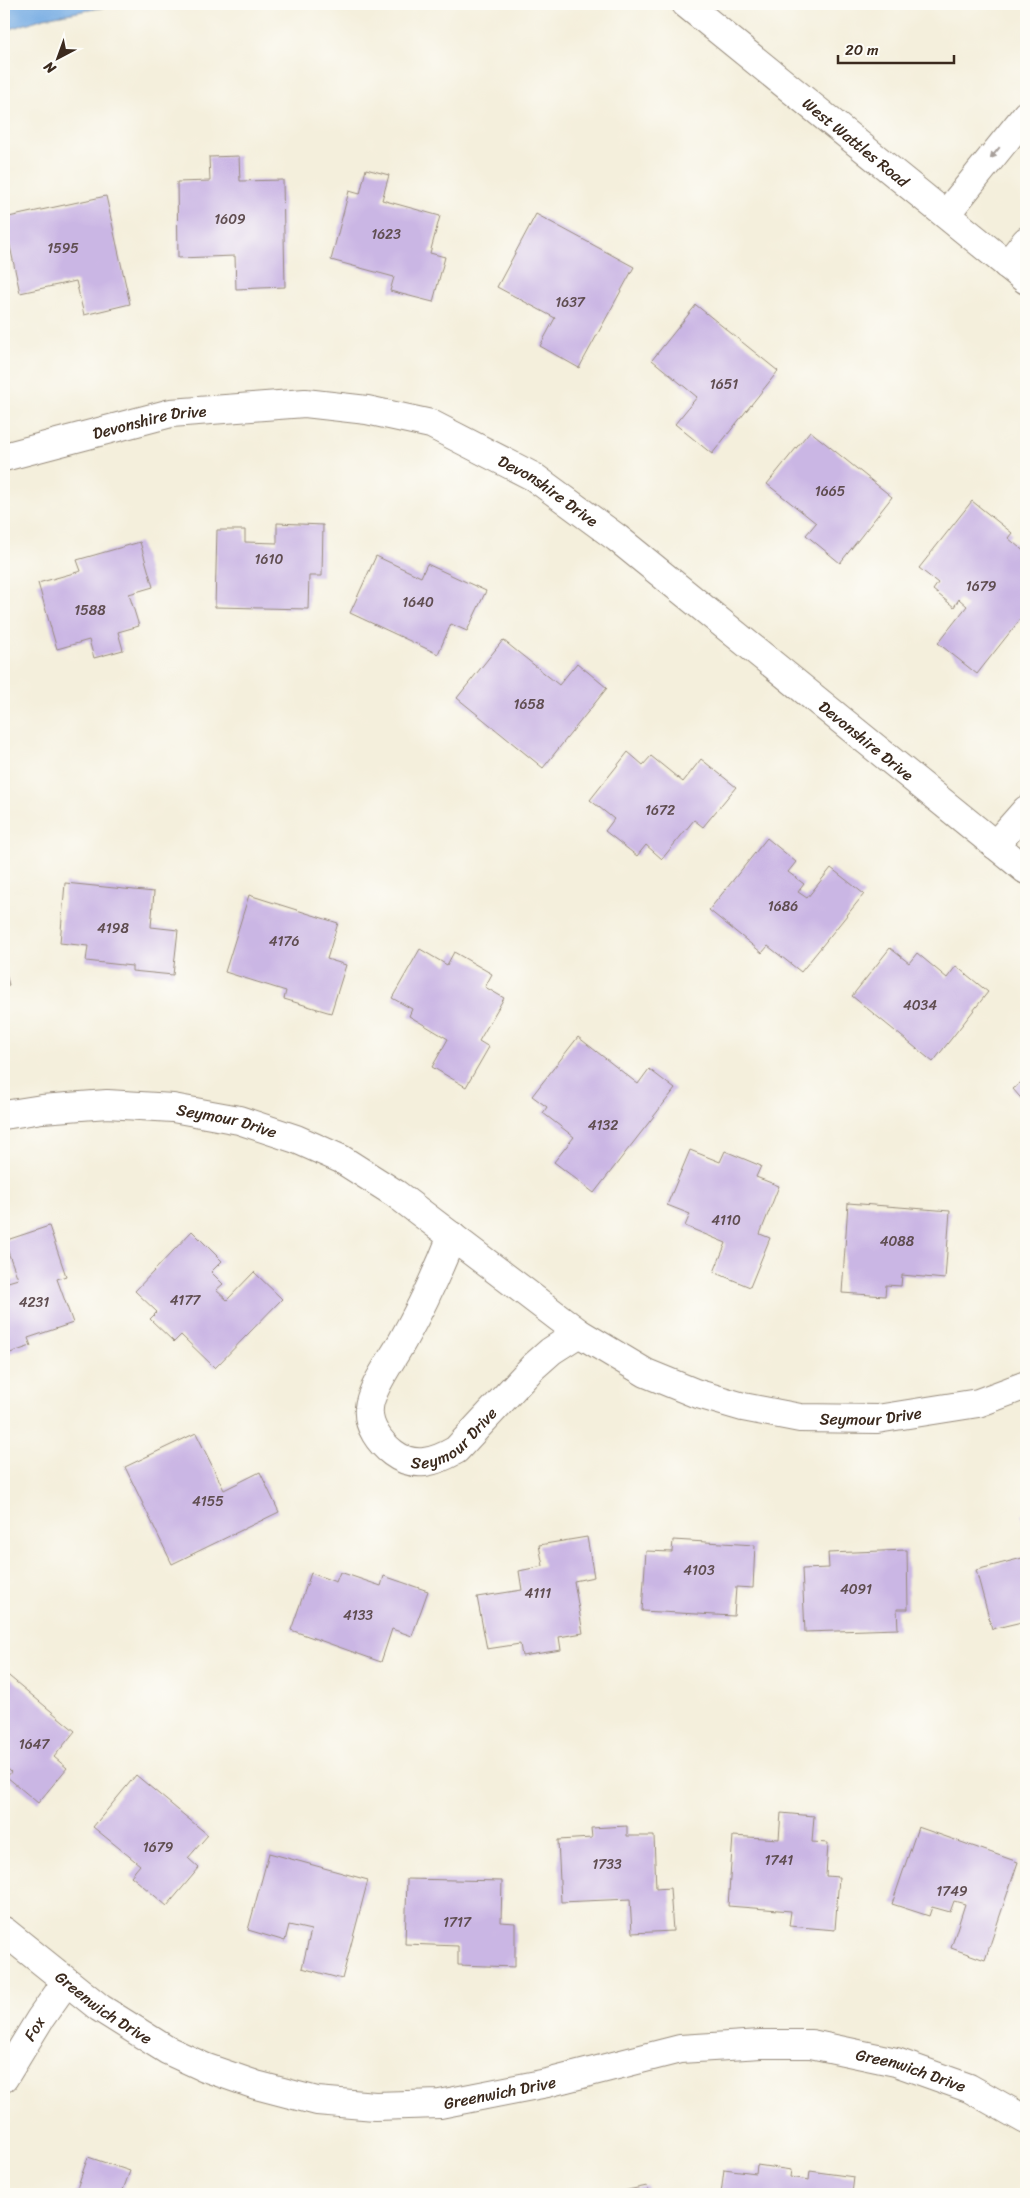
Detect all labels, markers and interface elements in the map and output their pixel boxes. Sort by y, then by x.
north arrow [32,32,82,82]
scale bar [838,32,954,64]
text: 20 m [845,37,879,63]
text: N [38,55,62,81]
street label: West Wattles Road [796,89,917,196]
one-way arrow [990,146,1001,159]
house number: 1609 [214,207,246,232]
house number: 1623 [371,222,401,247]
house number: 1595 [47,236,79,261]
house number: 1637 [555,290,586,315]
house number: 1651 [710,372,738,397]
street label: Devonshire Drive [89,396,208,448]
street label: Devonshire Drive [493,446,605,535]
house number: 1665 [815,479,846,504]
house number: 1610 [255,547,284,572]
house number: 1679 [966,574,997,599]
house number: 1640 [402,590,434,615]
house number: 1588 [74,598,106,623]
house number: 1658 [514,692,545,717]
street label: Devonshire Drive [812,693,921,788]
house number: 1672 [645,798,675,823]
house number: 1686 [768,894,798,919]
house number: 4198 [97,916,129,941]
house number: 4176 [269,929,299,954]
house number: 4034 [903,993,937,1018]
street label: Seymour Drive [174,1094,281,1146]
house number: 4132 [588,1113,618,1138]
house number: 4110 [711,1208,741,1233]
house number: 4088 [880,1229,915,1254]
house number: 4177 [170,1288,201,1313]
house number: 4231 [19,1290,49,1315]
street label: Seymour Drive [819,1398,924,1434]
street label: Seymour Drive [410,1400,504,1477]
house number: 4155 [192,1489,224,1514]
house number: 4103 [683,1558,715,1583]
house number: 4091 [840,1577,872,1602]
house number: 4111 [525,1581,551,1606]
house number: 4133 [343,1603,373,1628]
house number: 1647 [19,1732,50,1757]
house number: 1679 [143,1835,174,1860]
house number: 1741 [765,1848,793,1873]
house number: 1733 [592,1852,622,1877]
house number: 1749 [936,1879,968,1904]
house number: 1717 [443,1910,472,1935]
street label: Greenwich Drive [49,1963,158,2052]
street label: Fox [15,2010,54,2047]
street label: Greenwich Drive [853,2039,970,2100]
street label: Greenwich Drive [441,2067,559,2117]

